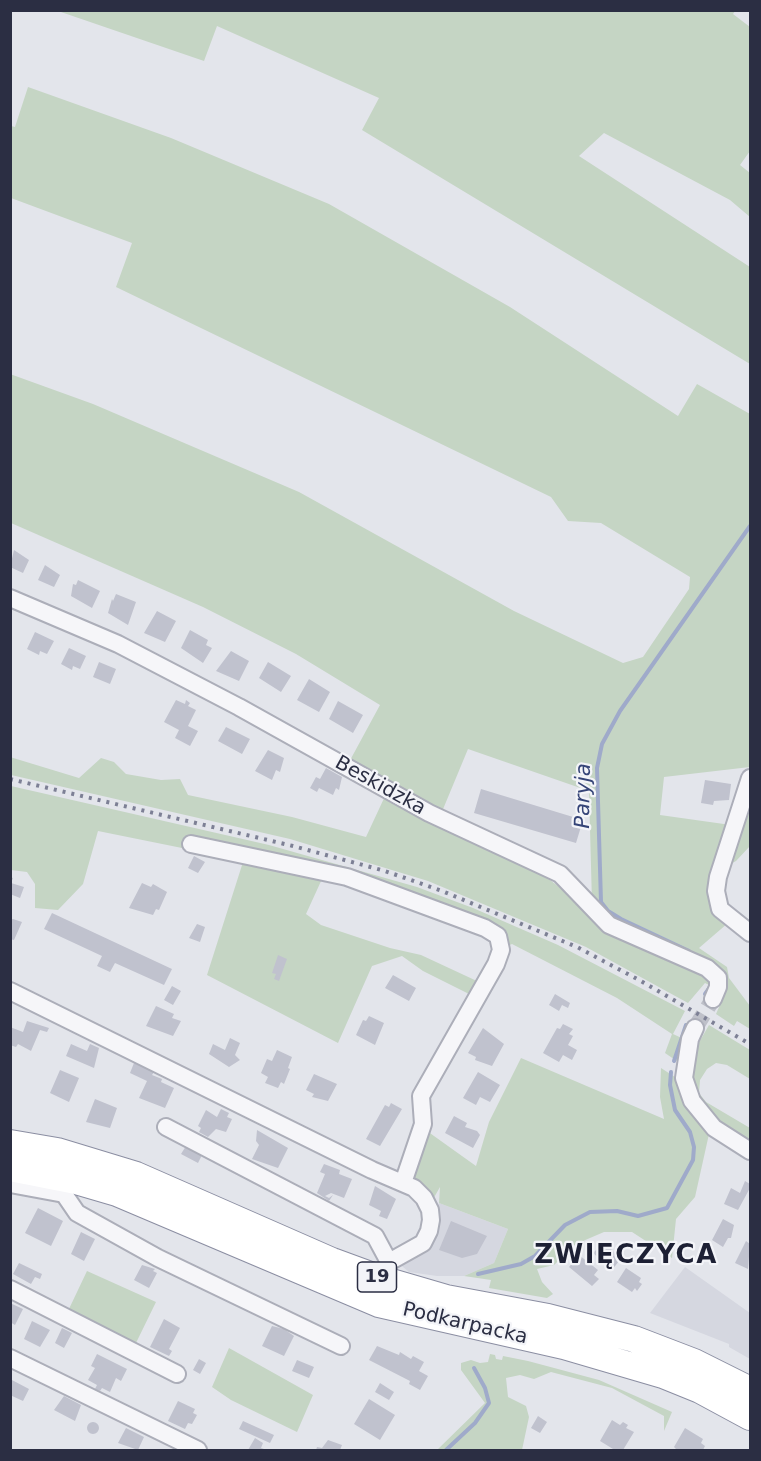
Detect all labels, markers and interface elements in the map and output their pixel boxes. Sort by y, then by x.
street label: Beskidzka [330,751,430,821]
water label: Paryja [571,763,597,829]
district label: ZWIĘCZYCA [534,1240,718,1272]
road number: 19 [358,1262,397,1292]
street label: Podkarpacka [400,1298,530,1350]

